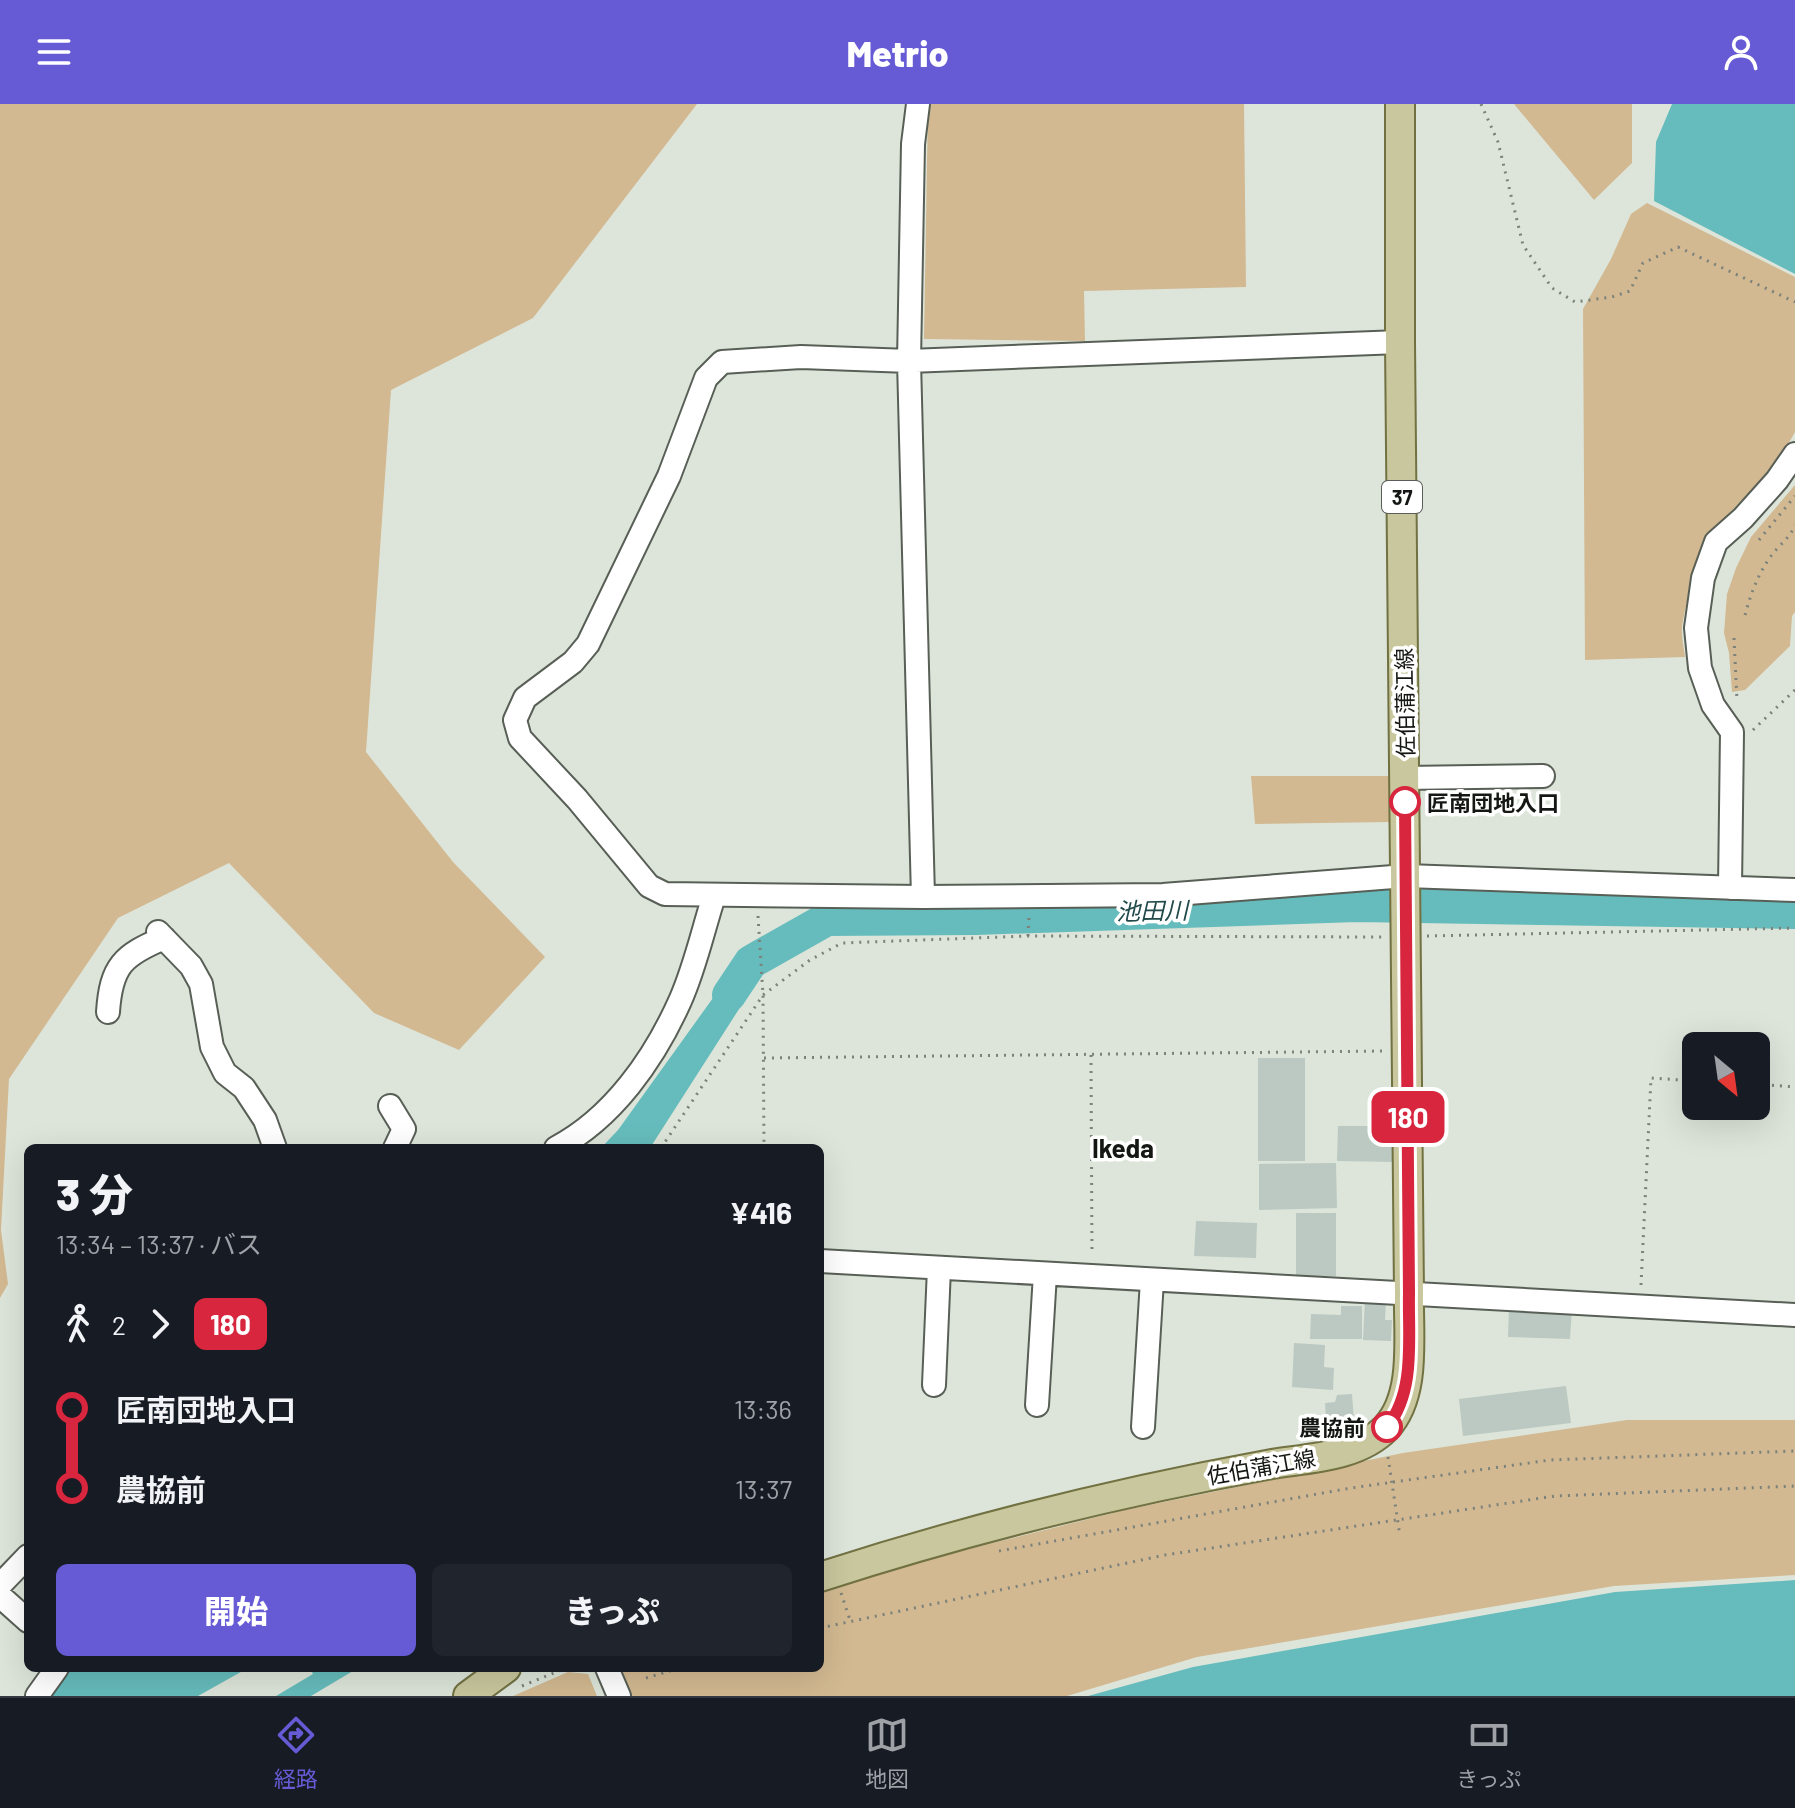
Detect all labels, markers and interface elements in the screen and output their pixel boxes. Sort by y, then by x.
icon: menu [32,30,76,74]
icon: person [1719,30,1763,74]
text: Metrio [846,31,949,74]
road number: 37 [1382,481,1422,513]
street label: 佐伯蒲江線 [1390,648,1418,758]
marker: 匠南団地入口 [1390,787,1420,817]
place label: 匠南団地入口 [1427,789,1559,815]
water label: 池田川 [1116,895,1191,925]
north arrow [1682,1032,1770,1120]
map controls [1682,1032,1770,1120]
line badge: 180 [1362,1091,1454,1143]
text: 180 [1387,1100,1429,1134]
district label: Ikeda [1092,1132,1154,1163]
text: 3 分 [56,1167,133,1220]
text: ¥416 [729,1194,792,1230]
text: 13:34 – 13:37 · バス [56,1228,262,1259]
icon: walk [56,1302,100,1346]
icon: forward [138,1302,182,1346]
text: 180 [210,1307,251,1341]
text: 2 [112,1309,126,1340]
text: 匠南団地入口 [116,1391,296,1427]
text: 13:36 [734,1393,792,1424]
marker: 農協前 [1372,1412,1402,1442]
place label: 農協前 [1299,1414,1365,1440]
street label: 佐伯蒲江線 [1205,1444,1317,1488]
text: 農協前 [116,1471,206,1507]
text: 13:37 [735,1473,792,1504]
button: 開始 [56,1564,416,1656]
button: きっぷ [432,1564,792,1656]
tab: 経路 [274,1713,318,1793]
tab: 地図 [865,1713,909,1793]
tab: きっぷ [1456,1713,1521,1793]

